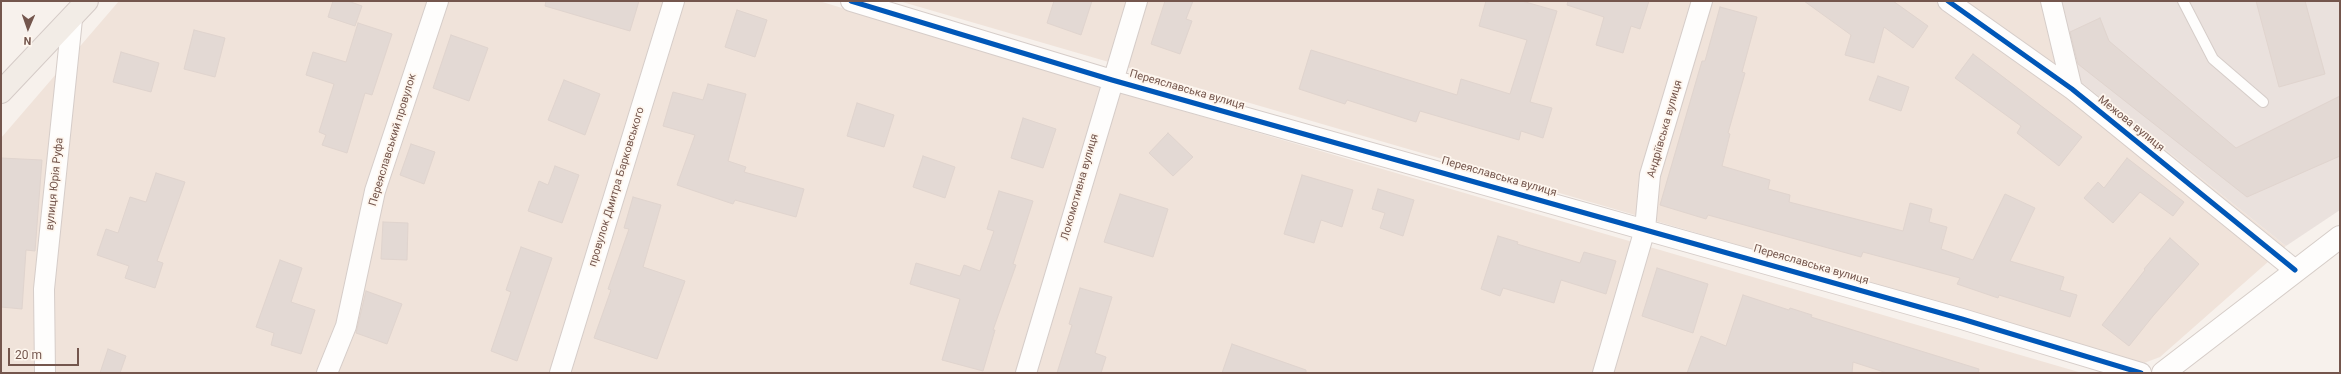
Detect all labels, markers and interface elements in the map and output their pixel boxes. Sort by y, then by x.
north arrow [8,8,48,48]
text: N [23,34,32,47]
street label: Переяславська вулиця [1128,67,1246,113]
street label: Переяславський провулок [367,72,419,208]
street label: Андріївська вулиця [1645,79,1685,179]
street label: Межова вулиця [2095,93,2167,155]
street label: провулок Дмитра Барковського [586,106,648,268]
street label: Локомотивна вулиця [1058,132,1102,242]
street label: вулиця Юрія Руфа [44,137,66,231]
street label: Переяславська вулиця [1440,154,1558,200]
street label: Переяславська вулиця [1752,242,1870,288]
scale bar [10,340,81,366]
text: 20 m [15,348,42,362]

